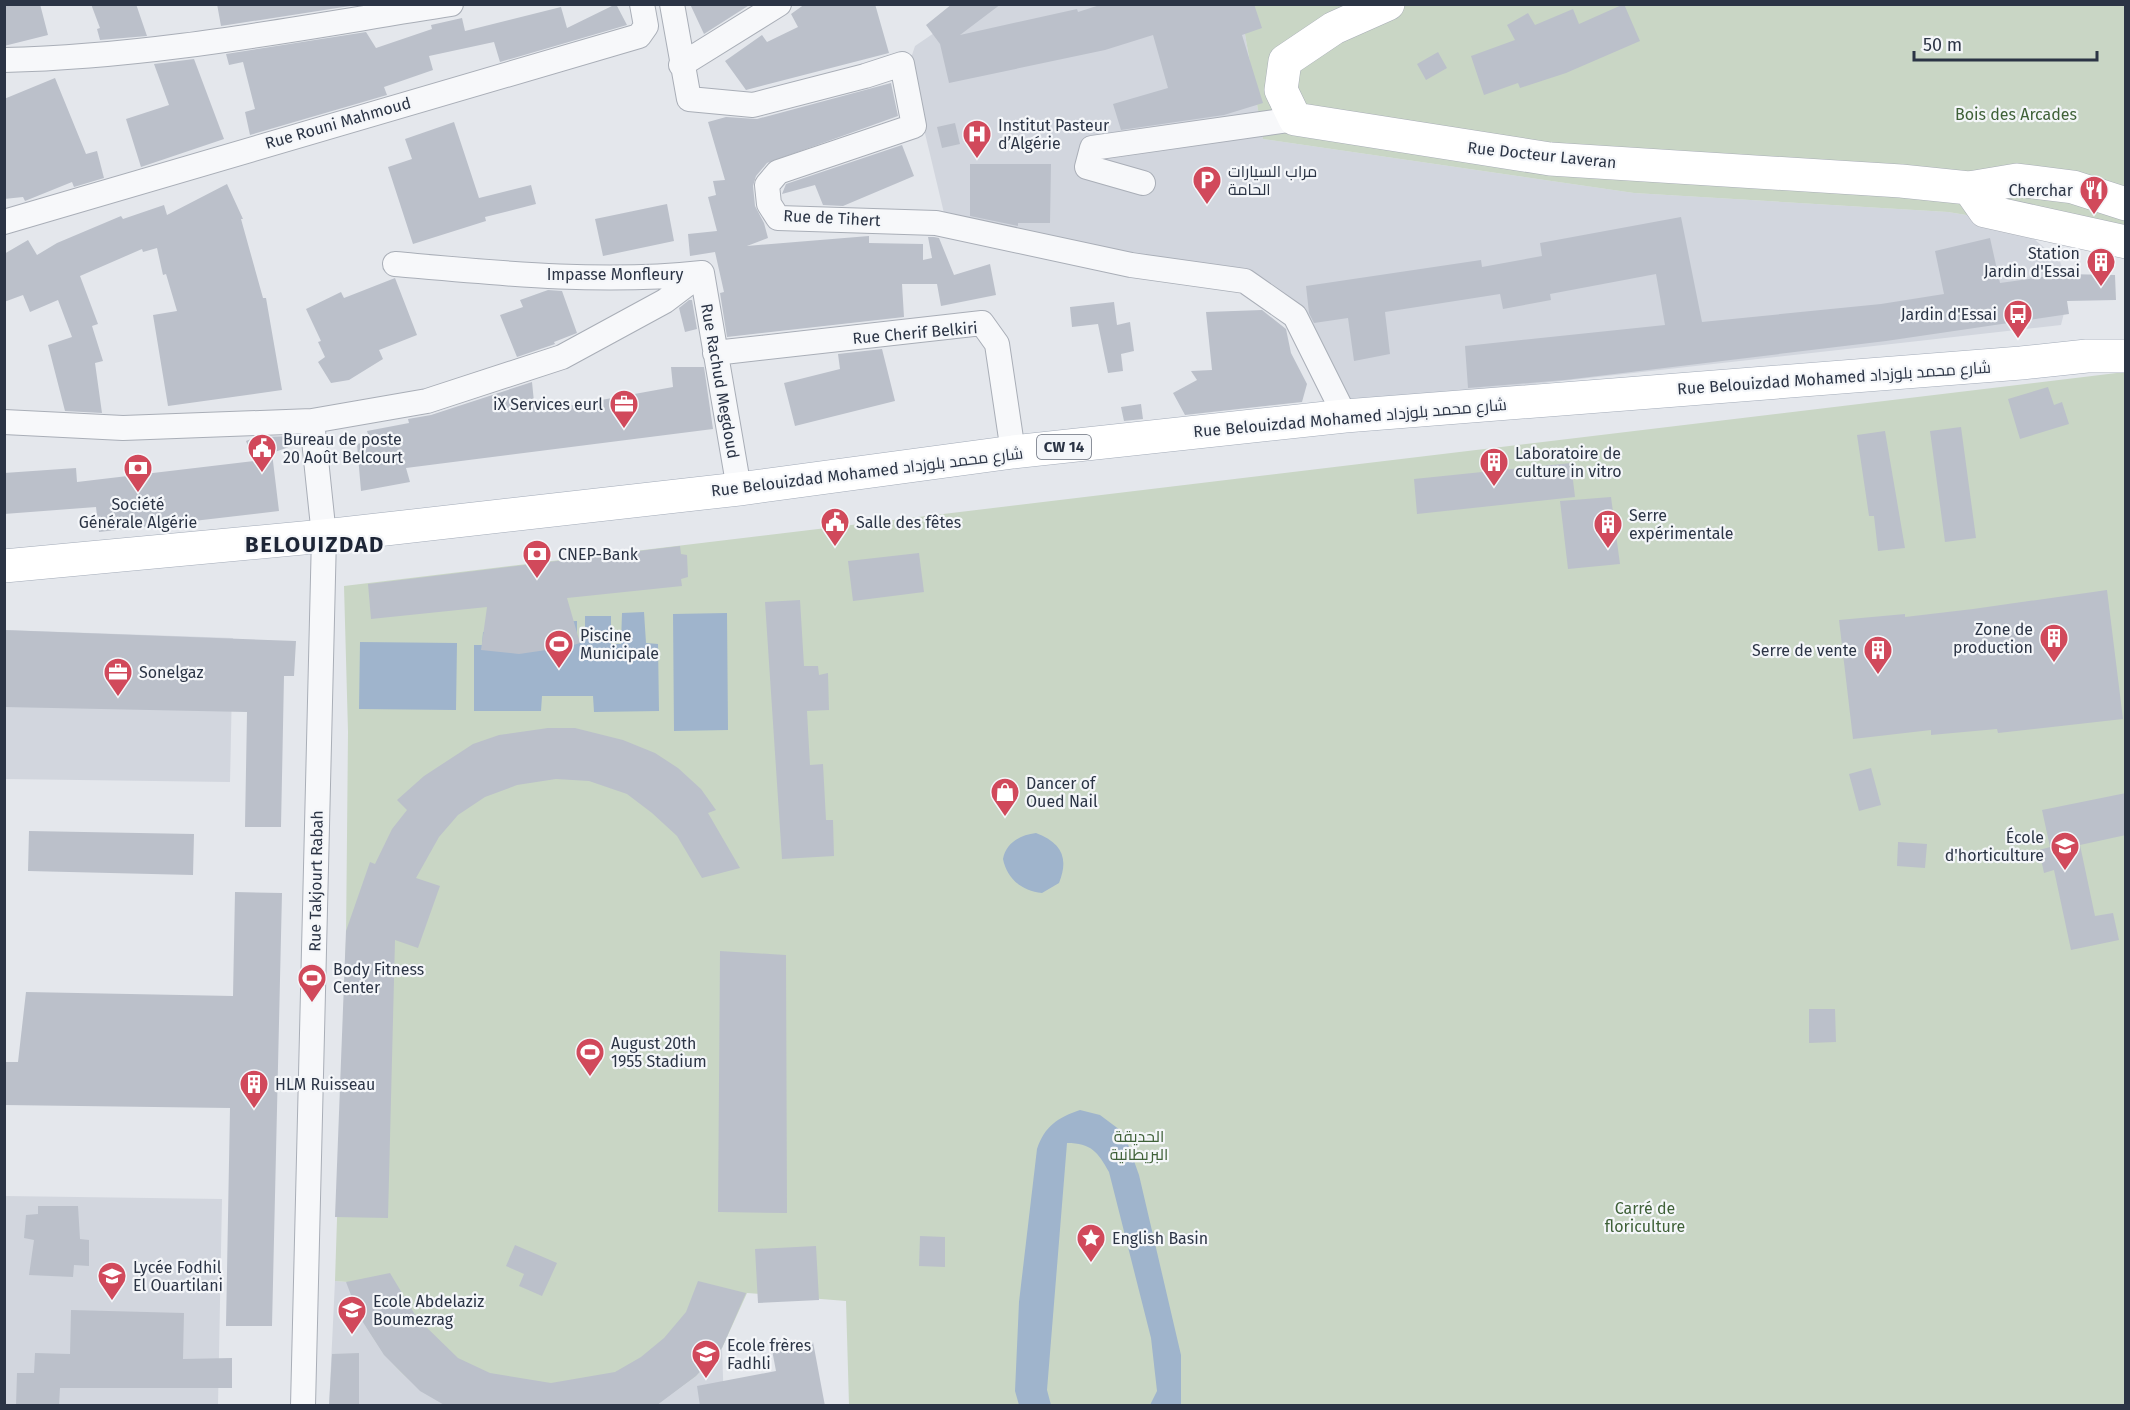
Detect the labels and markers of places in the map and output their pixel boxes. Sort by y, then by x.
place label: Institut Pasteur d’Algérie [998,116,1110,153]
hospital icon: Institut Pasteur d’Algérie [961,118,993,160]
place label: مراب السيارات الحامة [1228,162,1317,199]
parking icon: مراب السيارات الحامة [1191,164,1223,206]
restaurant icon: Cherchar [2078,174,2110,216]
place label: Cherchar [2009,181,2074,200]
place label: Station Jardin d'Essai [1984,244,2080,281]
building icon: Station Jardin d'Essai [2085,246,2117,288]
bus stop icon: Jardin d'Essai [2002,298,2034,340]
place label: Jardin d'Essai [1901,305,1997,324]
office icon: iX Services eurl [608,388,640,430]
place label: iX Services eurl [493,395,603,414]
place label: Bureau de poste 20 Août Belcourt [283,430,403,467]
public building icon: Bureau de poste 20 Août Belcourt [246,432,278,474]
place label: Laboratoire de culture in vitro [1515,444,1622,481]
building icon: Laboratoire de culture in vitro [1478,446,1510,488]
bank icon: Société Générale Algérie [122,452,154,494]
place label: Société Générale Algérie [79,495,197,532]
public building icon: Salle des fêtes [819,506,851,548]
place label: Serre expérimentale [1629,506,1734,543]
building icon: Serre expérimentale [1592,508,1624,550]
place label: Salle des fêtes [856,513,961,532]
bank icon: CNEP-Bank [521,538,553,580]
place label: CNEP-Bank [558,545,639,564]
place label: Zone de production [1953,620,2033,657]
building icon: Zone de production [2038,622,2070,664]
place label: Piscine Municipale [580,626,659,663]
sports icon: Piscine Municipale [543,628,575,670]
building icon: Serre de vente [1862,634,1894,676]
place label: Serre de vente [1752,641,1857,660]
office icon: Sonelgaz [102,656,134,698]
place label: Sonelgaz [139,663,204,682]
place label: Dancer of Oued Nail [1026,774,1098,811]
shop icon: Dancer of Oued Nail [989,776,1021,818]
place label: École d'horticulture [1945,827,2044,865]
school or university icon: École d'horticulture [2049,830,2081,872]
place label: Body Fitness Center [333,960,424,997]
sports icon: Body Fitness Center [296,962,328,1004]
place label: August 20th 1955 Stadium [611,1034,707,1071]
sports icon: August 20th 1955 Stadium [574,1036,606,1078]
building icon: HLM Ruisseau [238,1068,270,1110]
place label: HLM Ruisseau [275,1075,375,1094]
place icon: English Basin [1075,1222,1107,1264]
place label: English Basin [1112,1229,1208,1248]
place label: Lycée Fodhil El Ouartilani [133,1258,223,1295]
school or university icon: Lycée Fodhil El Ouartilani [96,1260,128,1302]
place label: Ecole Abdelaziz Boumezrag [373,1292,484,1329]
school or university icon: Ecole Abdelaziz Boumezrag [336,1294,368,1336]
place label: Ecole frères Fadhli [727,1336,811,1373]
school or university icon: Ecole frères Fadhli [690,1338,722,1380]

